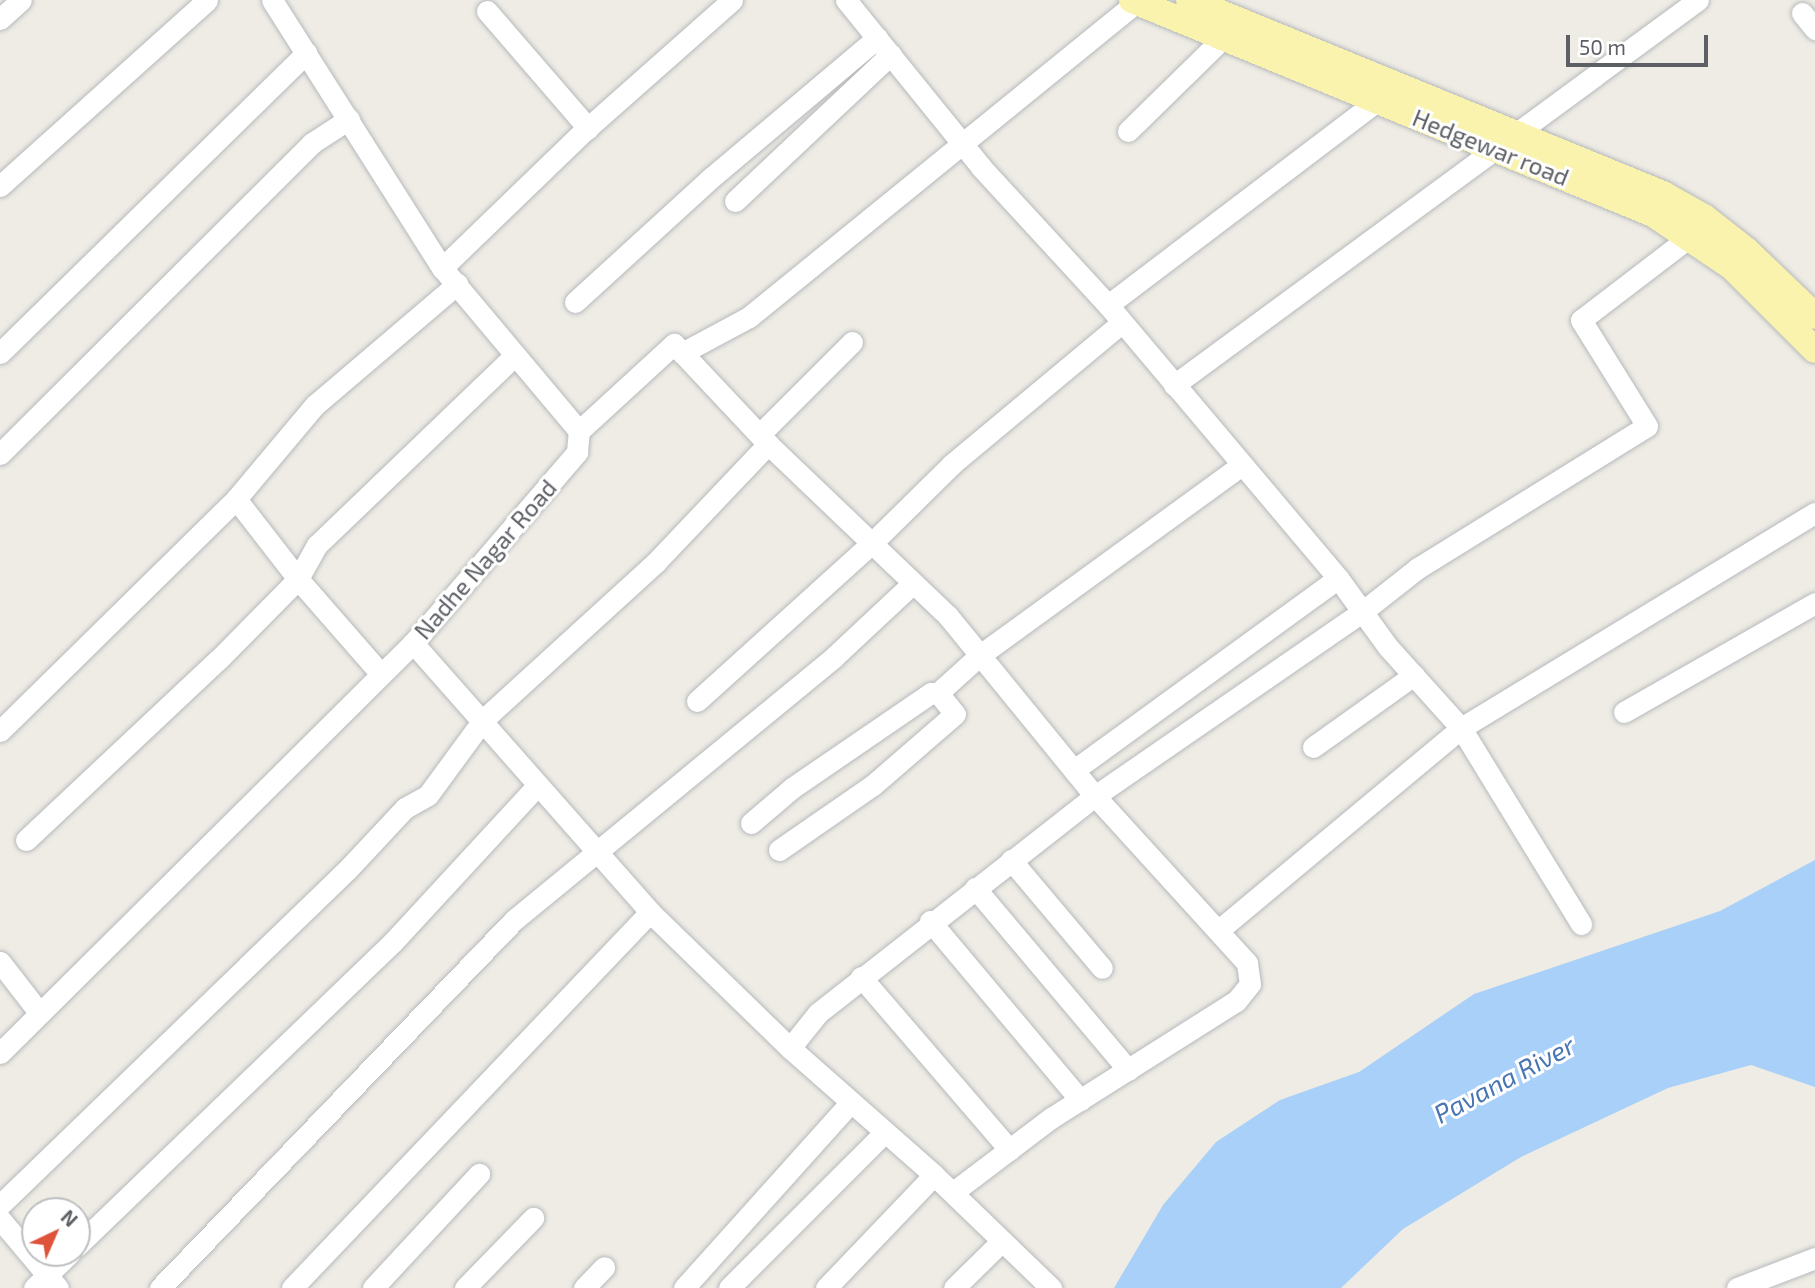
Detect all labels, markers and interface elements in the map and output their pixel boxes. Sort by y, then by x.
scale bar [1570,21,1712,65]
text: 50 m [1579,34,1626,59]
street label: Hedgewar road [1408,102,1574,192]
street label: Nadhe Nagar Road [408,473,562,645]
water label: Pavana River [1428,1029,1580,1129]
north arrow [21,1197,91,1267]
text: N [57,1205,82,1231]

